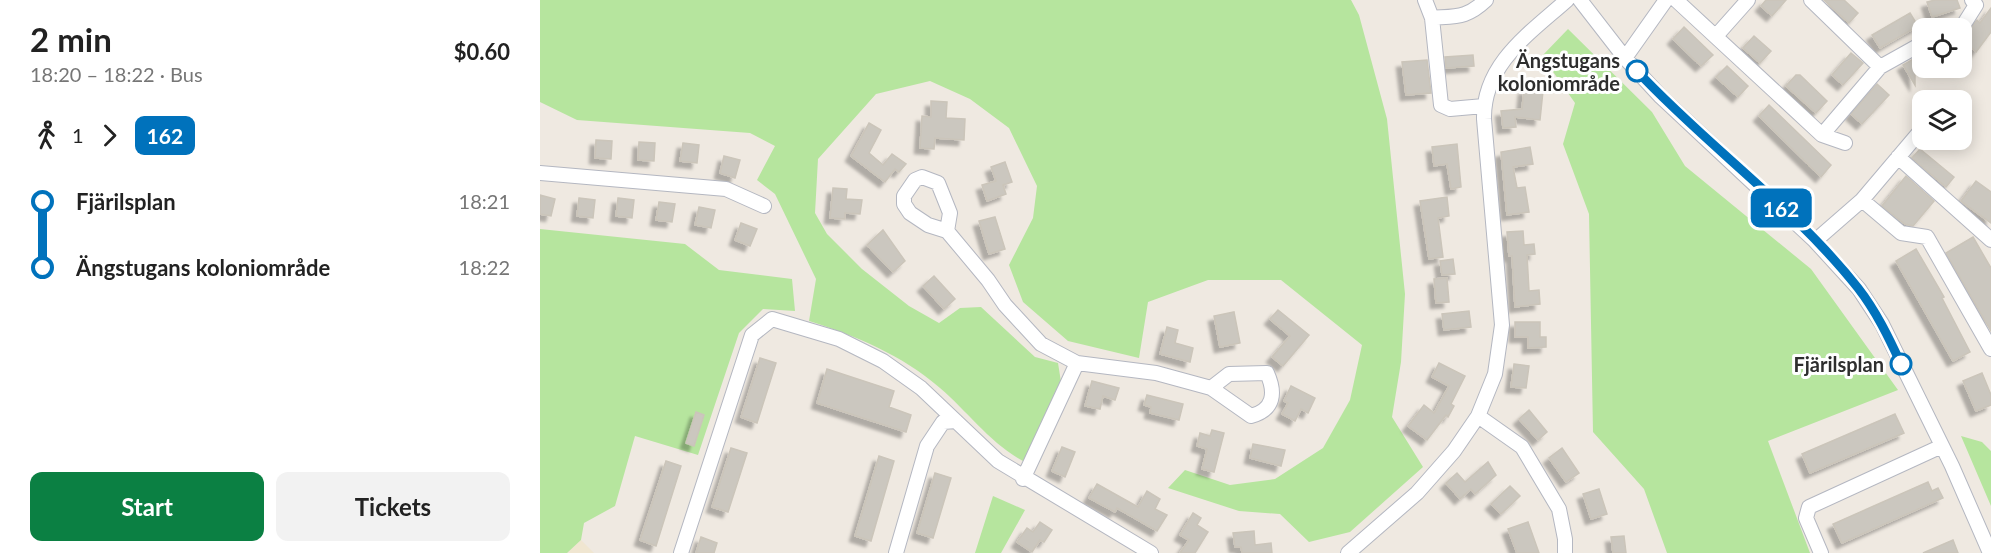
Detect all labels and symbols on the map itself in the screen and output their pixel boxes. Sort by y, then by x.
place label: Ängstugans koloniområde [1498,48,1620,95]
marker: Ängstugans koloniområde [1626,60,1648,82]
line badge: 162 [1746,188,1816,228]
place label: Fjärilsplan [1793,352,1884,376]
marker: Fjärilsplan [1890,353,1912,375]

